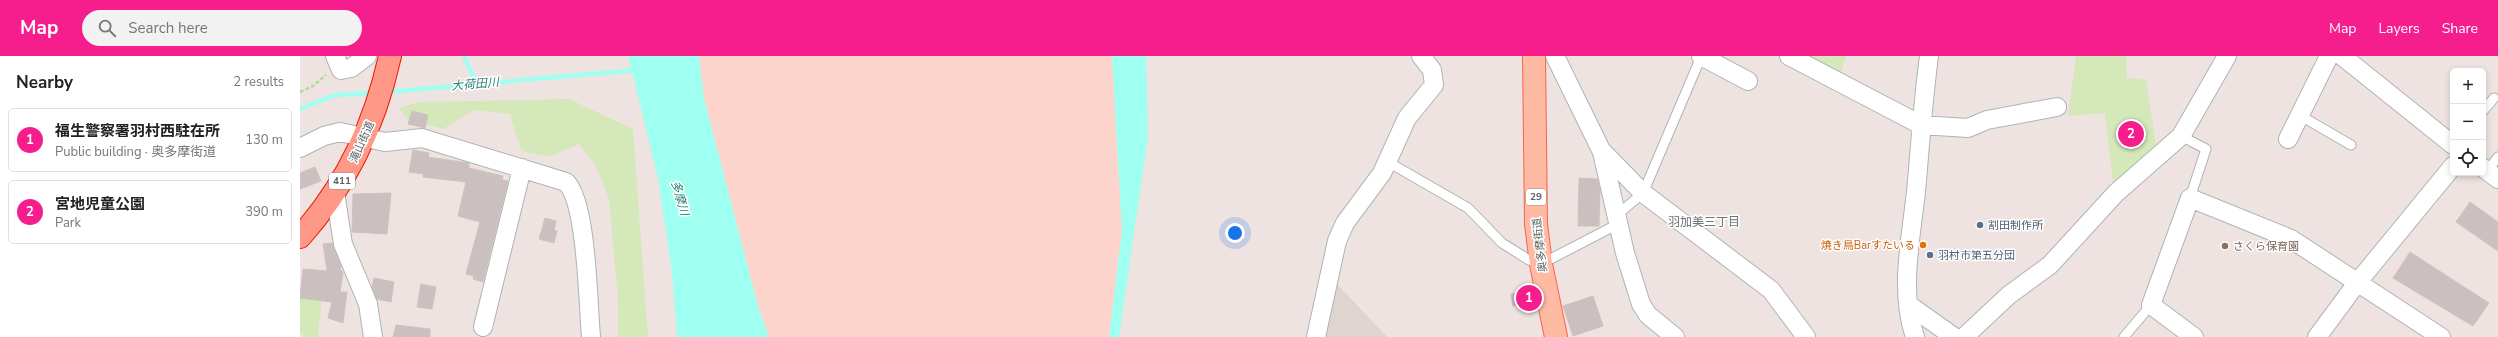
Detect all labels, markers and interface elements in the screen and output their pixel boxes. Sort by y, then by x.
search box [82,10,362,46]
text: Map [20,15,58,41]
icon: search [96,17,118,39]
text: Search here [128,18,208,38]
text: Map [2329,19,2356,38]
text: Layers [2378,19,2420,38]
text: Share [2442,19,2478,38]
map controls [2450,68,2486,176]
button: + [2450,68,2486,104]
text: Nearby [16,71,73,94]
text: 2 results [233,73,284,91]
water label: 大荷田川 [450,74,502,94]
button: − [2450,104,2486,140]
street label: 滝山街道 [346,119,378,165]
pin: 2 [2118,119,2144,149]
text: 福生警察署羽村西駐在所 [55,121,220,141]
text: 1 [26,131,34,149]
text: 130 m [245,131,283,149]
button: locate [2450,140,2486,176]
text: Public building · 奥多摩街道 [55,143,216,161]
road number: 411 [329,173,355,189]
water label: 多摩川 [667,178,693,219]
road number: 29 [1526,189,1546,205]
text: 宮地児童公園 [55,194,145,214]
text: 2 [26,203,34,221]
text: 390 m [245,203,283,221]
text: Park [55,214,81,232]
district label: 羽加美三丁目 [1668,214,1740,230]
street label: 奥多摩街道 [1529,217,1551,273]
place label: 割田制作所 [1988,218,2044,233]
marker: 割田制作所 [1975,220,1985,230]
your location [1225,223,1245,243]
place label: 焼き鳥Barすたいる [1821,238,1915,253]
place label: さくら保育園 [2233,239,2299,254]
marker: 焼き鳥Barすたいる [1918,240,1928,250]
marker: さくら保育園 [2220,241,2230,251]
place label: 羽村市第五分団 [1938,248,2015,263]
marker: 羽村市第五分団 [1925,250,1935,260]
pin: 1 [1516,283,1542,313]

